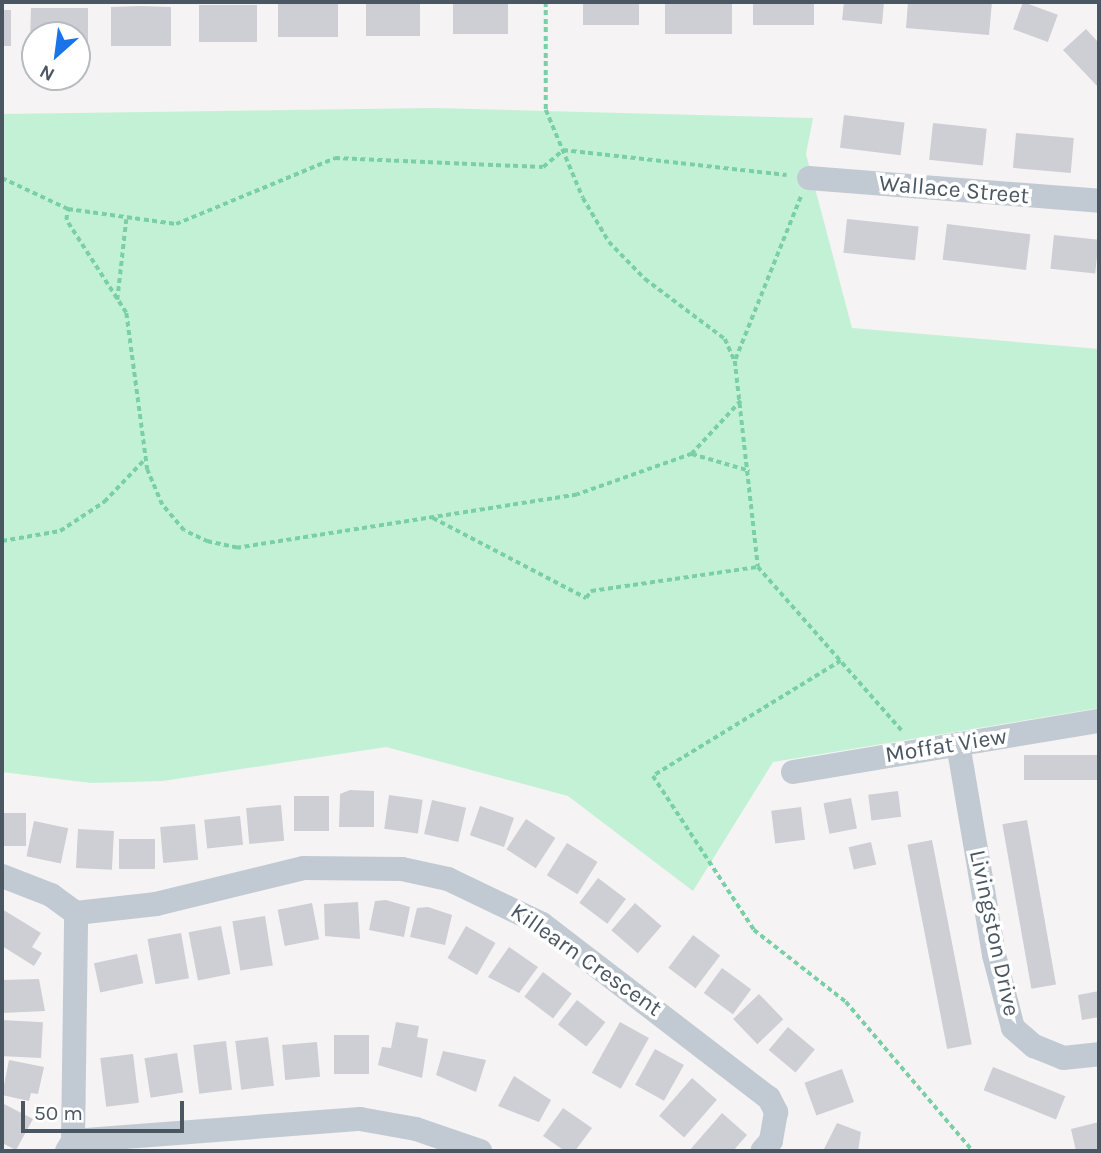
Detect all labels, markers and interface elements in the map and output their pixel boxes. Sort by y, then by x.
north arrow [21,21,91,91]
text: N [36,60,58,86]
street label: Wallace Street [878,170,1030,210]
street label: Moffat View [883,723,1009,769]
street label: Livingston Drive [963,847,1025,1019]
street label: Killearn Crescent [505,898,667,1022]
scale bar [24,1086,187,1130]
text: 50 m [34,1101,83,1125]

